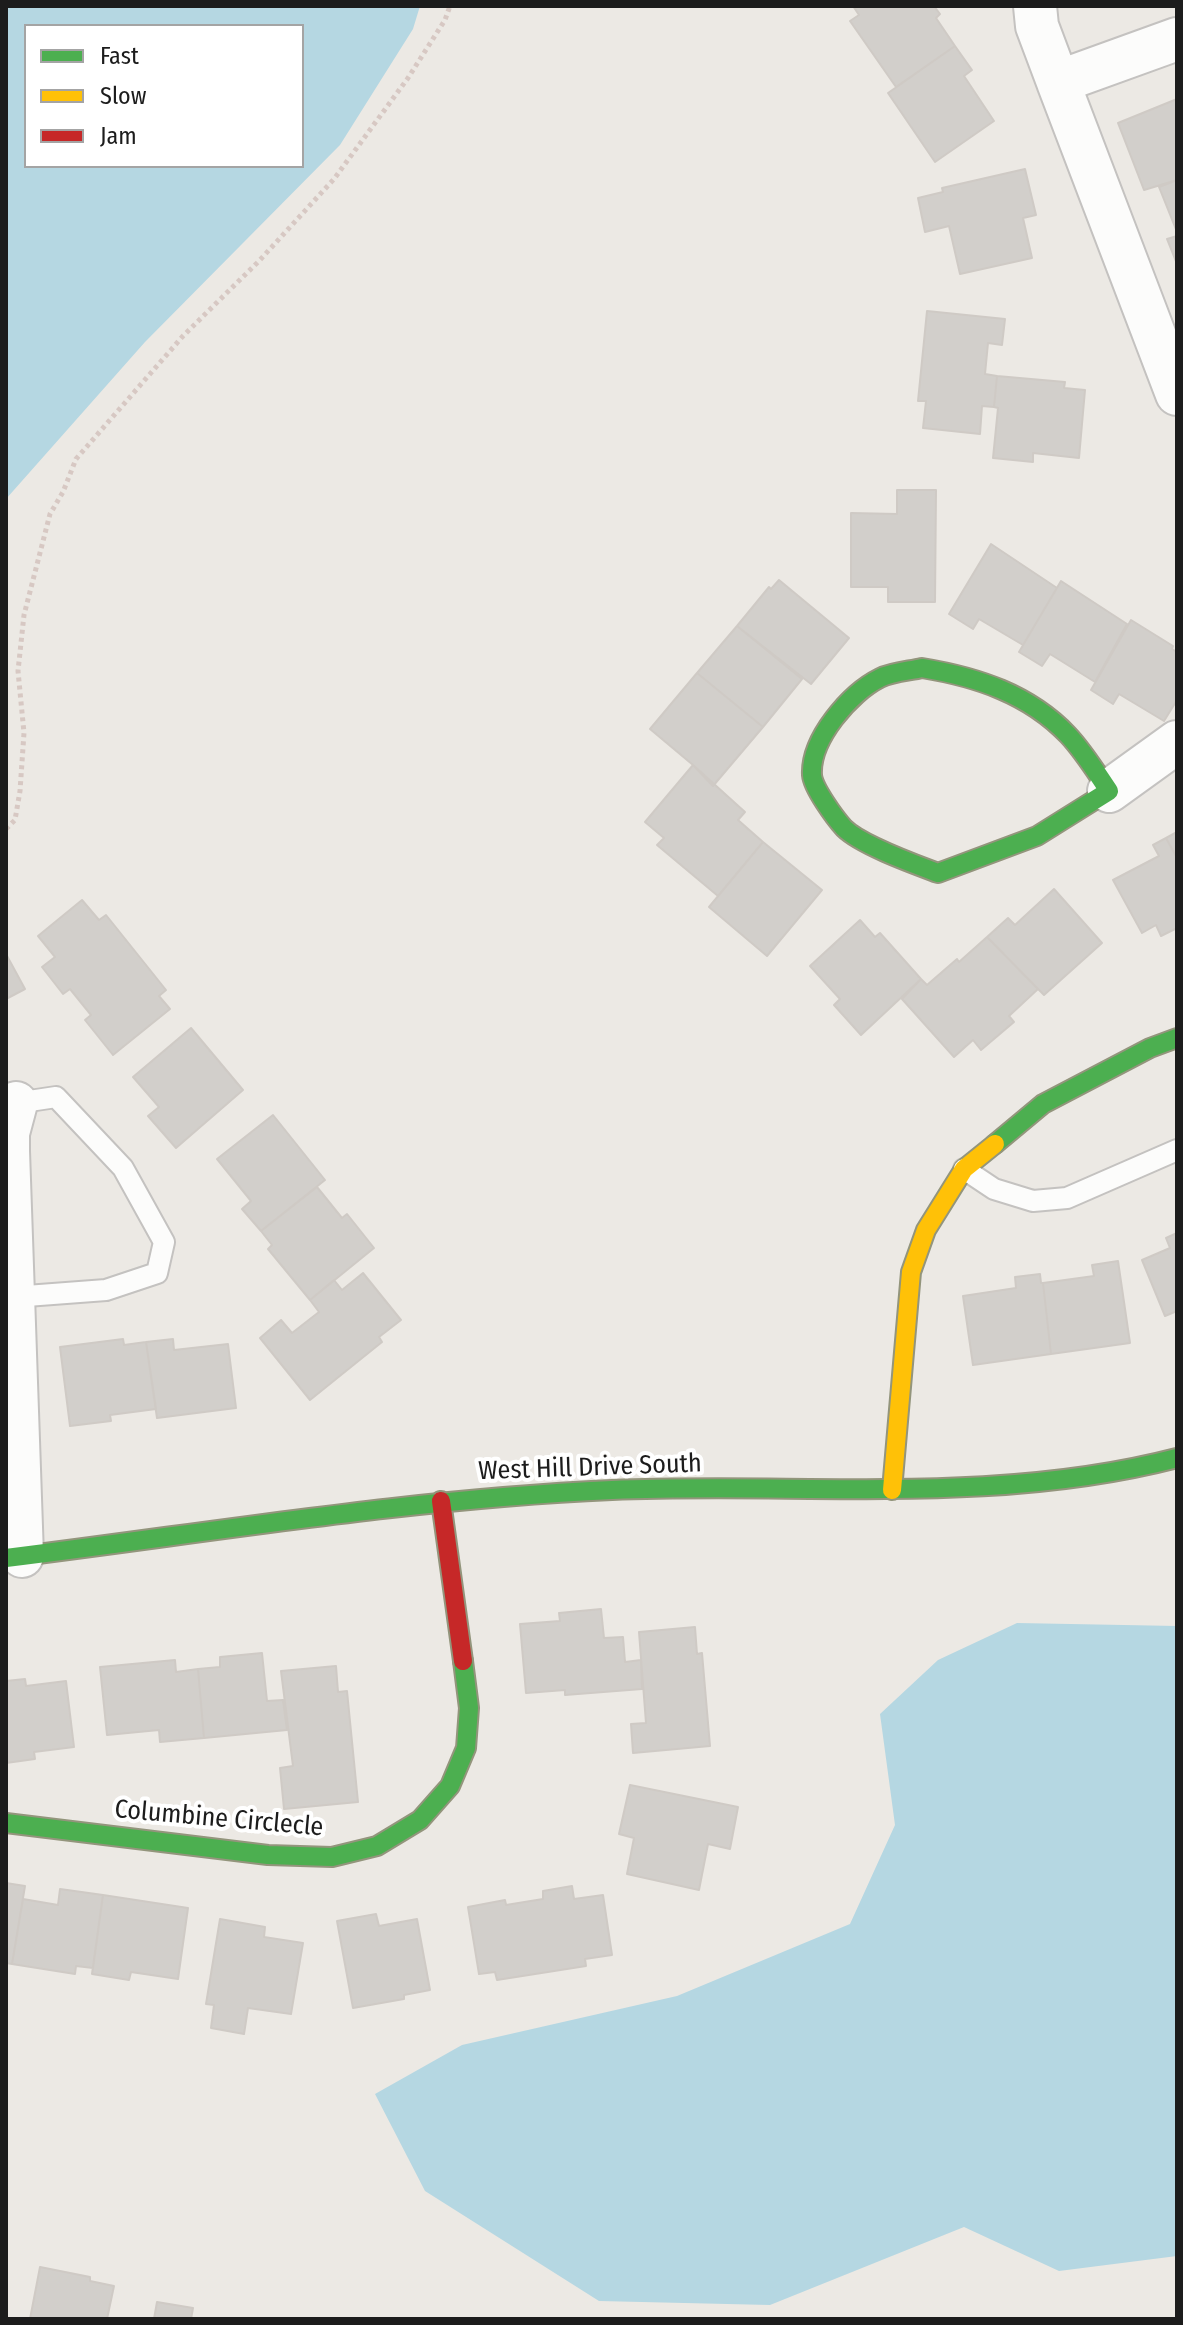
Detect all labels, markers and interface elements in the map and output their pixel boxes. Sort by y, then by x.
legend [24,24,304,168]
text: Fast [100,42,139,70]
text: Slow [100,82,146,110]
text: Jam [100,122,137,150]
street label: West Hill Drive South [478,1449,702,1487]
street label: Columbine Circlecle [113,1794,325,1844]

